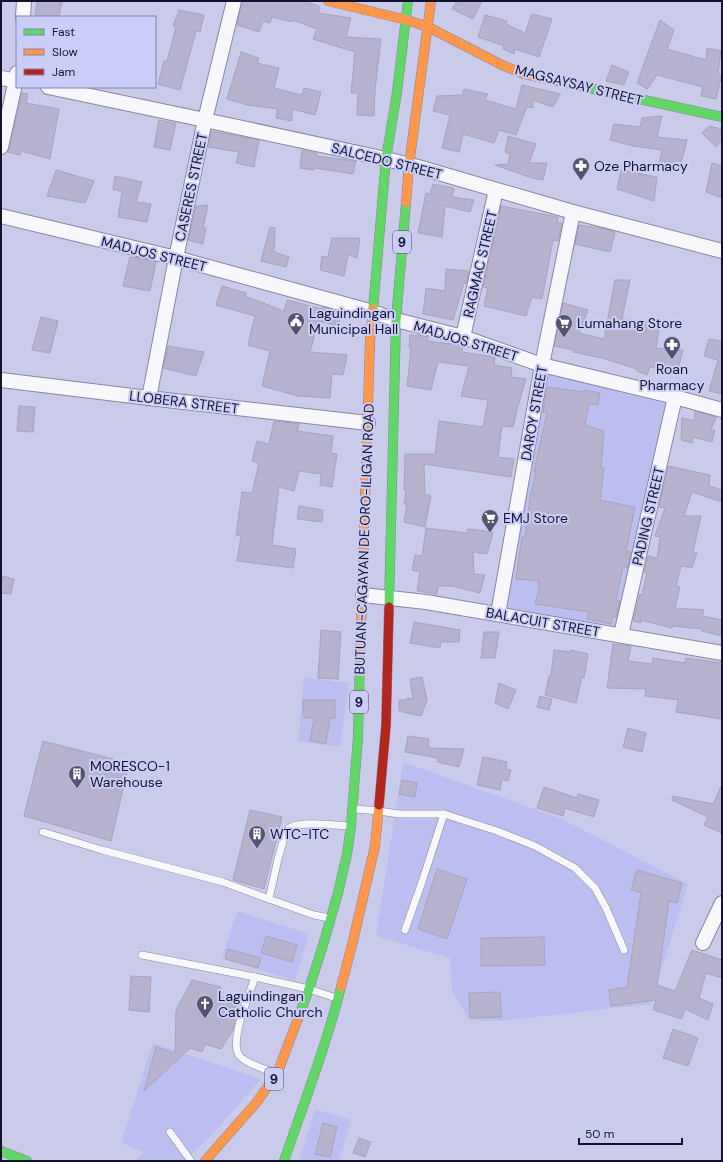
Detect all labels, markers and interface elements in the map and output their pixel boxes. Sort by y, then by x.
legend [16,16,156,88]
text: Fast [52,24,75,40]
text: Slow [52,44,78,60]
street label: MAGSAYSAY STREET [513,60,645,110]
text: Jam [52,64,75,80]
street label: CASERES STREET [171,131,211,243]
street label: SALCEDO STREET [330,139,445,184]
pharmacy icon: Oze Pharmacy [571,156,591,181]
place label: Oze Pharmacy [594,157,688,175]
street label: RAGMAC STREET [459,208,501,319]
road number: 9 [393,231,411,253]
street label: MADJOS STREET [99,232,209,276]
place label: Laguindingan Municipal Hall [309,304,398,338]
public building icon: Laguindingan Municipal Hall [286,311,306,336]
supermarket icon: Lumahang Store [554,313,574,338]
place label: Lumahang Store [577,314,682,332]
street label: MADJOS STREET [412,317,520,365]
pharmacy icon: Roan Pharmacy [662,335,682,360]
place label: Roan Pharmacy [640,360,705,394]
street label: DAROY STREET [517,364,551,462]
street label: LLOBERA STREET [128,386,240,418]
street label: BUTUAN-CAGAYAN DE ORO-ILIGAN ROAD [350,403,378,675]
street label: PADING STREET [628,465,668,567]
supermarket icon: EMJ Store [480,508,500,533]
place label: EMJ Store [503,509,568,527]
street label: BALACUIT STREET [485,603,602,641]
road number: 9 [350,691,368,713]
place label: MORESCO-1 Warehouse [90,757,170,791]
building icon: MORESCO-1 Warehouse [67,764,87,789]
building icon: WTC-ITC [247,824,267,849]
place label: WTC-ITC [270,825,329,843]
place label: Laguindingan Catholic Church [218,987,323,1021]
church icon: Laguindingan Catholic Church [195,994,215,1019]
road number: 9 [265,1068,283,1090]
scale bar [579,1120,682,1146]
text: 50 m [585,1126,614,1142]

